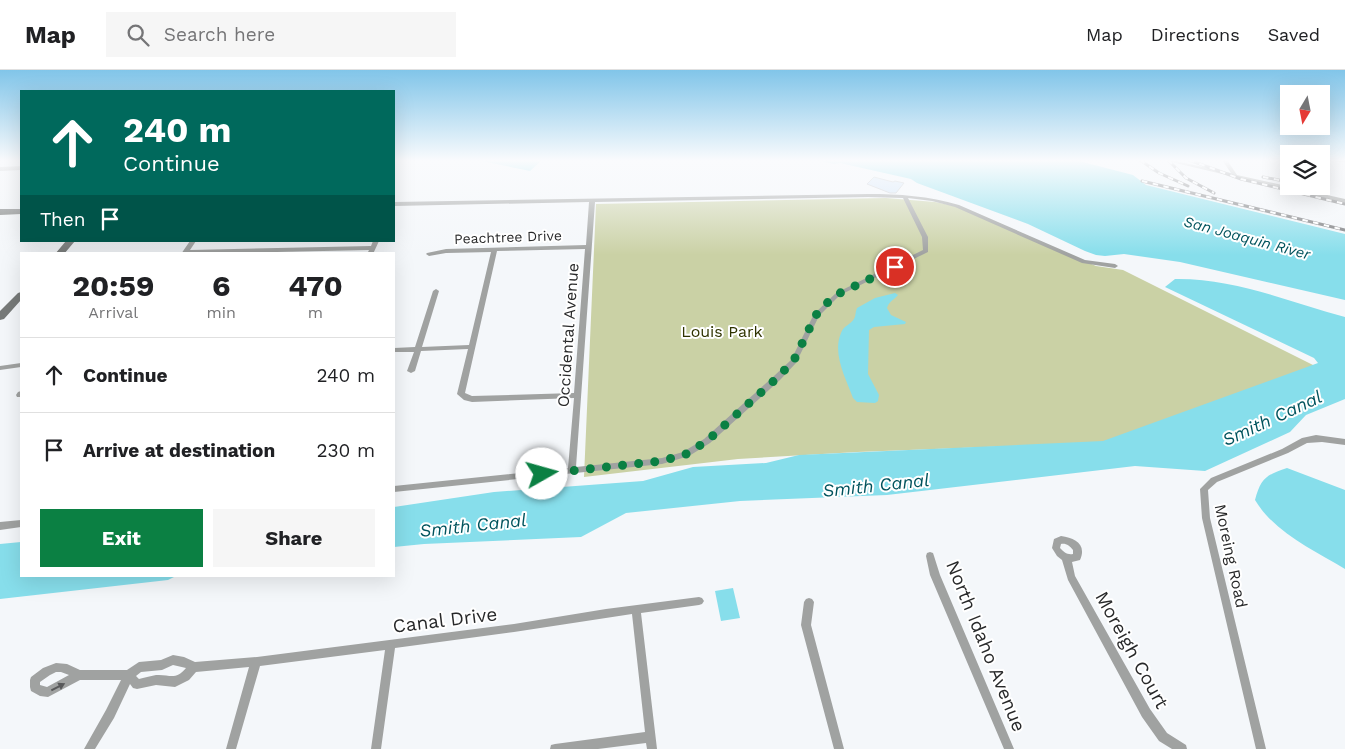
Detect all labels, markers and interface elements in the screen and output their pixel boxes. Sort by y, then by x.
search box [106,12,456,57]
text: Map [25,21,76,49]
icon: search [124,21,152,49]
text: Search here [164,23,275,46]
text: Map [1086,24,1123,45]
text: Directions [1151,24,1240,45]
text: Saved [1268,24,1320,45]
north arrow [1280,85,1330,135]
map controls [1280,85,1330,195]
text: 240 m [123,109,232,151]
icon: ahead [40,110,105,175]
button: layers [1280,145,1330,195]
text: Continue [123,151,220,176]
icon: arrive [96,205,124,233]
text: Then [40,208,86,231]
water label: San Joaquin River [1182,212,1313,264]
street label: Peachtree Drive [454,227,562,247]
pin [874,246,916,288]
icon: arrive [881,253,909,281]
street label: Occidental Avenue [553,262,583,408]
text: 20:59 [72,268,154,303]
text: 6 [212,268,231,303]
text: 470 [288,268,343,303]
text: Arrival [88,303,138,322]
text: min [207,303,236,322]
text: m [308,303,323,322]
park label: Louis Park [681,322,763,341]
icon: ahead [40,361,68,389]
text: Continue [83,364,167,387]
text: 240 m [316,364,375,387]
water label: Smith Canal [1219,386,1325,450]
icon: arrive [40,436,68,464]
text: Arrive at destination [83,439,275,462]
text: 230 m [316,439,375,462]
position arrow [515,447,567,499]
water label: Smith Canal [822,469,930,501]
street label: Moreing Road [1211,502,1251,610]
button: Exit [40,509,203,567]
button: Share [213,509,375,567]
water label: Smith Canal [419,509,527,541]
street label: North Idaho Avenue [941,557,1031,735]
street label: Moreigh Court [1090,587,1174,713]
street label: Canal Drive [391,602,499,638]
one-way arrow [52,682,65,691]

